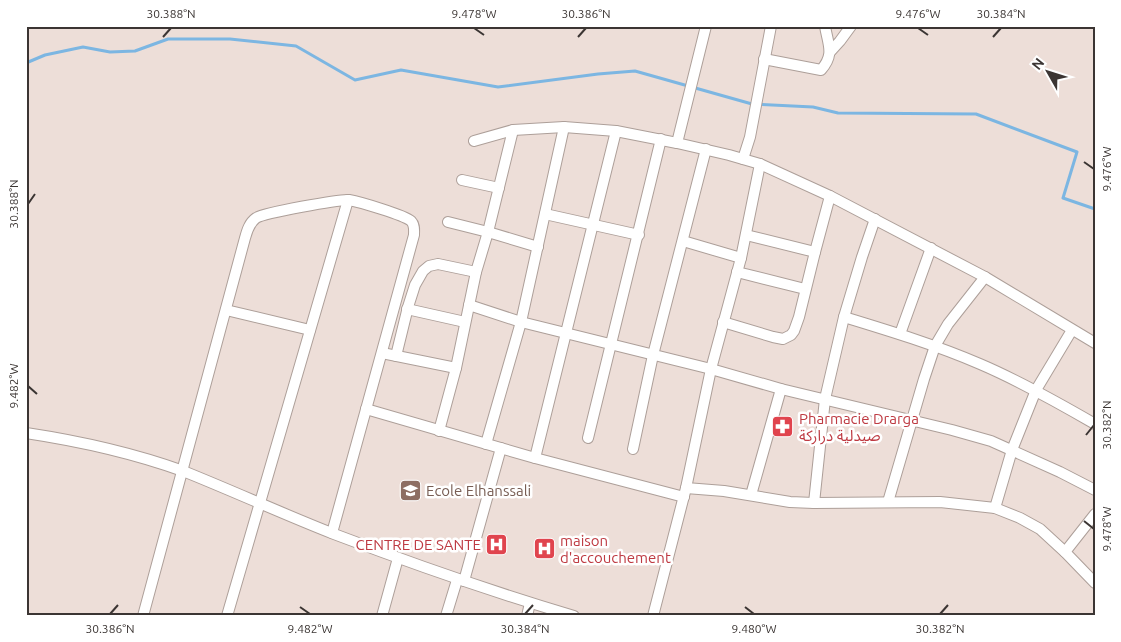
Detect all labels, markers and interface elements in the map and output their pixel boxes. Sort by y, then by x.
text: 30.388°N [146,7,196,20]
text: 9.478°W [452,7,497,20]
text: 30.386°N [561,7,611,20]
text: 9.476°W [896,7,941,20]
text: 30.384°N [976,7,1026,20]
north arrow [1024,48,1074,98]
text: N [1028,55,1047,73]
text: 9.476°W [1100,147,1113,192]
text: 30.388°N [7,179,20,229]
text: 9.482°W [7,364,20,409]
text: 30.382°N [1100,400,1113,450]
place label: Pharmacie Drarga صيدلية دراركة [799,410,919,445]
pharmacy icon: Pharmacie Drarga صيدلية دراركة [771,415,795,439]
school or university icon: Ecole Elhanssali [398,478,422,502]
place label: Ecole Elhanssali [426,482,531,499]
text: 9.478°W [1100,507,1113,552]
hospital icon: CENTRE DE SANTE [485,532,509,556]
place label: maison d'accouchement [560,532,671,566]
place label: CENTRE DE SANTE [356,536,481,553]
hospital icon: maison d'accouchement [532,537,556,561]
text: 30.386°N [85,622,135,635]
text: 9.482°W [288,622,333,635]
text: 30.384°N [500,622,550,635]
text: 9.480°W [732,622,777,635]
text: 30.382°N [915,622,965,635]

